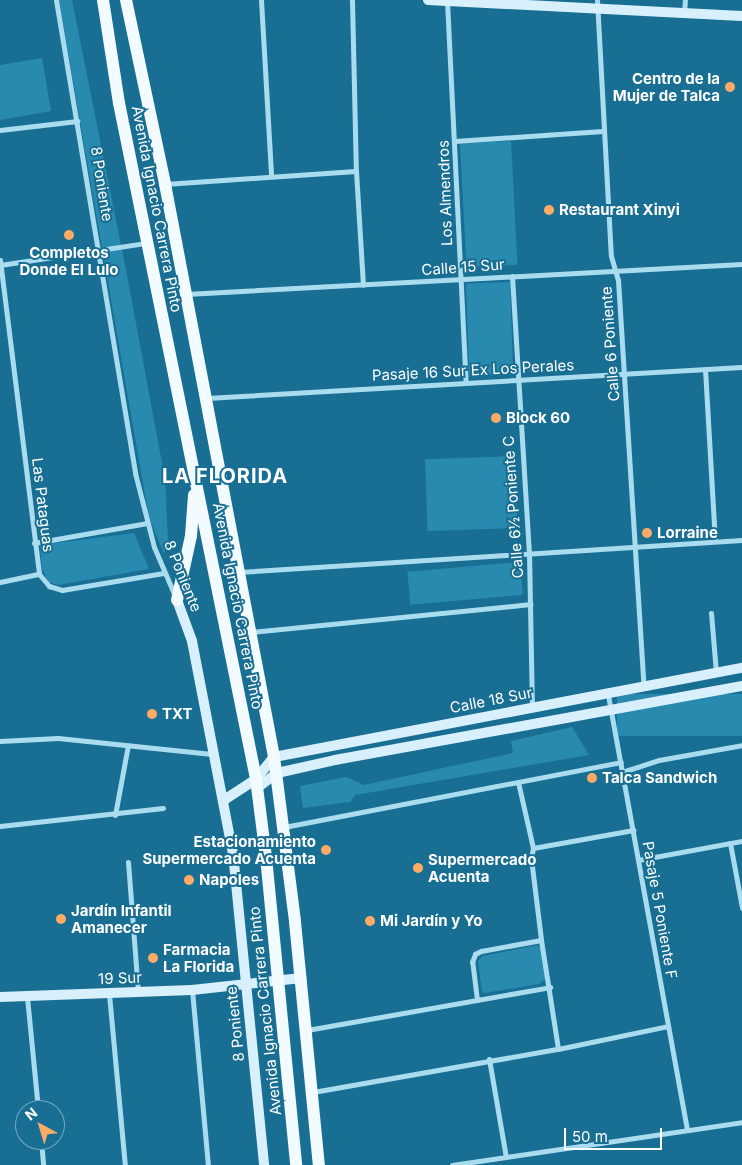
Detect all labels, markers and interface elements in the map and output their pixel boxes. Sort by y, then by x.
place label: Centro de la Mujer de Talca [613,69,720,104]
marker: Centro de la Mujer de Talca [724,81,736,93]
street label: Avenida Ignacio Carrera Pinto [128,104,186,314]
street label: Los Almendros [434,140,456,246]
street label: 8 Poniente [87,145,117,223]
place label: Restaurant Xinyi [559,201,680,219]
marker: Restaurant Xinyi [543,204,555,216]
marker: Completos Donde El Lulo [63,229,75,241]
place label: Completos Donde El Lulo [19,243,119,278]
street label: Calle 15 Sur [421,255,505,279]
street label: Calle 6 Poniente [597,286,623,402]
street label: Pasaje 16 Sur Ex Los Perales [371,356,575,384]
place label: Block 60 [506,409,570,427]
marker: Block 60 [490,412,502,424]
street label: Calle 6½ Poniente C [499,435,527,579]
street label: Las Pataguas [28,457,58,553]
district label: LA FLORIDA [161,464,289,488]
street label: Avenida Ignacio Carrera Pinto [209,501,267,711]
place label: Lorraine [657,524,718,542]
marker: Lorraine [641,527,653,539]
street label: 8 Poniente [160,538,206,614]
street label: Calle 18 Sur [448,683,534,717]
place label: TXT [162,705,193,723]
marker: TXT [146,708,158,720]
place label: Talca Sandwich [602,769,717,787]
marker: Talca Sandwich [586,772,598,784]
place label: Estacionamiento Supermercado Acuenta [142,832,316,867]
street label: Pasaje 5 Poniente F [639,840,681,980]
marker: Estacionamiento Supermercado Acuenta [320,844,332,856]
place label: Supermercado Acuenta [428,850,536,885]
marker: Supermercado Acuenta [412,862,424,874]
place label: Napoles [199,871,259,889]
marker: Napoles [183,874,195,886]
place label: Jardín Infantil Amanecer [71,901,172,936]
street label: Avenida Ignacio Carrera Pinto [245,906,285,1116]
place label: Mi Jardín y Yo [380,912,482,930]
marker: Jardín Infantil Amanecer [55,913,67,925]
marker: Mi Jardín y Yo [364,915,376,927]
place label: Farmacia La Florida [163,940,234,975]
marker: Farmacia La Florida [147,952,159,964]
street label: 19 Sur [98,968,142,988]
street label: 8 Poniente [222,985,248,1063]
north arrow [15,1100,65,1150]
text: N [21,1104,40,1124]
scale bar [567,1118,664,1150]
text: 50 m [572,1127,608,1146]

